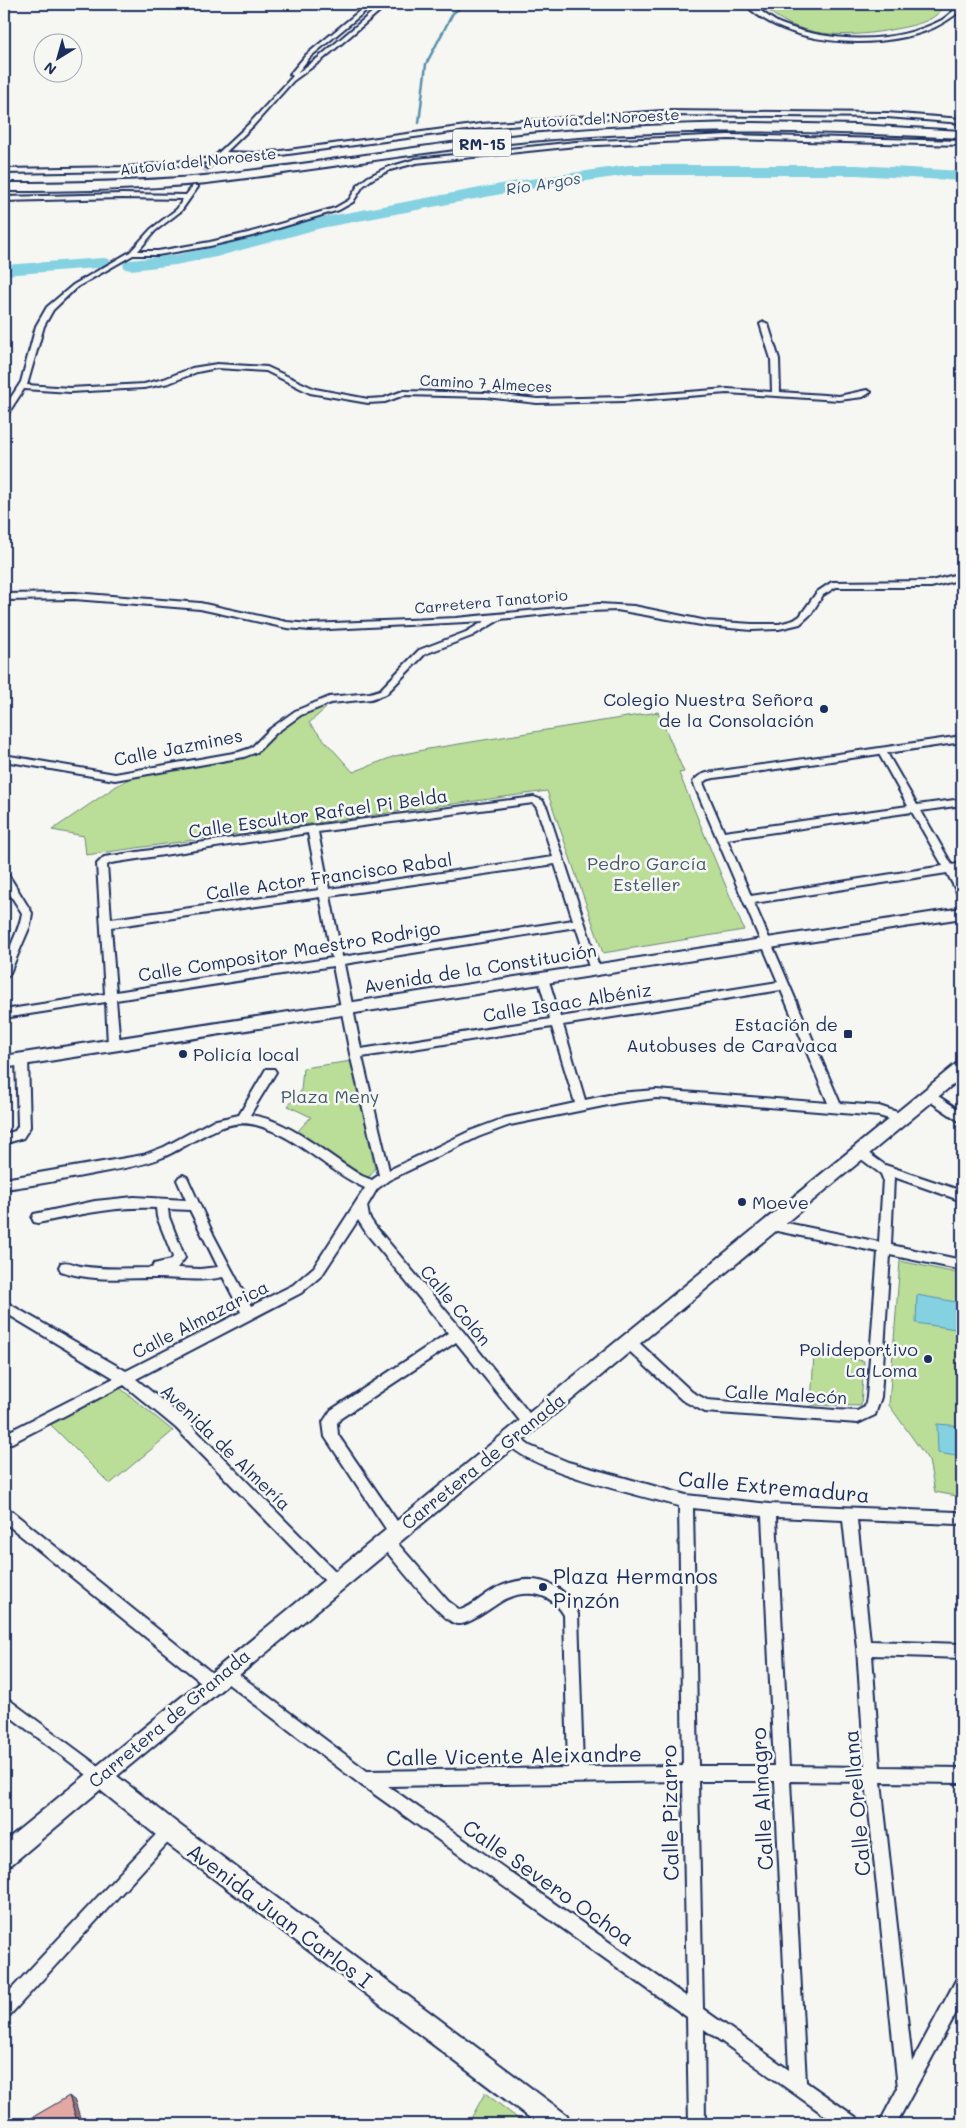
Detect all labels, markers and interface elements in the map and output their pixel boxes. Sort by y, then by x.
north arrow [32,32,82,82]
text: N [40,58,60,80]
street label: Autovía del Noroeste [522,104,680,132]
road number: RM-15 [453,130,511,156]
street label: Autovía del Noroeste [119,143,277,179]
water label: Río Argos [504,167,582,199]
street label: Camino 7 Almeces [419,370,553,396]
street label: Carretera Tanatorio [414,584,569,618]
place label: Colegio Nuestra Señora de la Consolación [603,687,814,732]
marker: Colegio Nuestra Señora de la Consolación [818,703,830,715]
street label: Calle Jazmines [111,723,245,771]
street label: Calle Escultor Rafael Pi Belda [187,783,449,843]
street label: Calle Actor Francisco Rabal [204,847,454,905]
park label: Pedro García Esteller [587,851,707,896]
street label: Calle Compositor Maestro Rodrigo [136,915,442,987]
street label: Avenida de la Constitución [362,938,598,998]
street label: Calle Isaac Albéniz [481,977,653,1027]
place label: Estación de Autobuses de Caravaca [626,1012,838,1057]
marker: Estación de Autobuses de Caravaca [842,1028,854,1040]
place label: Policía local [193,1042,299,1066]
marker: Policía local [177,1048,189,1060]
park label: Plaza Meny [281,1084,379,1108]
place label: Moeve [752,1190,809,1214]
marker: Moeve [736,1196,748,1208]
street label: Calle Colón [415,1259,497,1351]
street label: Calle Almazarica [128,1274,272,1364]
place label: Polideportivo La Loma [799,1337,918,1382]
marker: Polideportivo La Loma [922,1353,934,1365]
street label: Avenida de Almería [156,1379,296,1515]
street label: Calle Malecón [724,1379,848,1409]
street label: Carretera de Granada [396,1387,570,1535]
street label: Calle Extremadura [677,1464,871,1508]
place label: Plaza Hermanos Pinzón [553,1562,718,1613]
marker: Plaza Hermanos Pinzón [537,1581,549,1593]
street label: Carretera de Granada [83,1643,255,1793]
street label: Calle Almagro [744,1727,778,1871]
street label: Calle Orellana [836,1729,876,1877]
street label: Calle Vicente Aleixandre [386,1739,642,1771]
street label: Calle Pizarro [654,1745,684,1881]
street label: Calle Severo Ochoa [458,1813,640,1951]
street label: Avenida Juan Carlos I [182,1837,378,1993]

